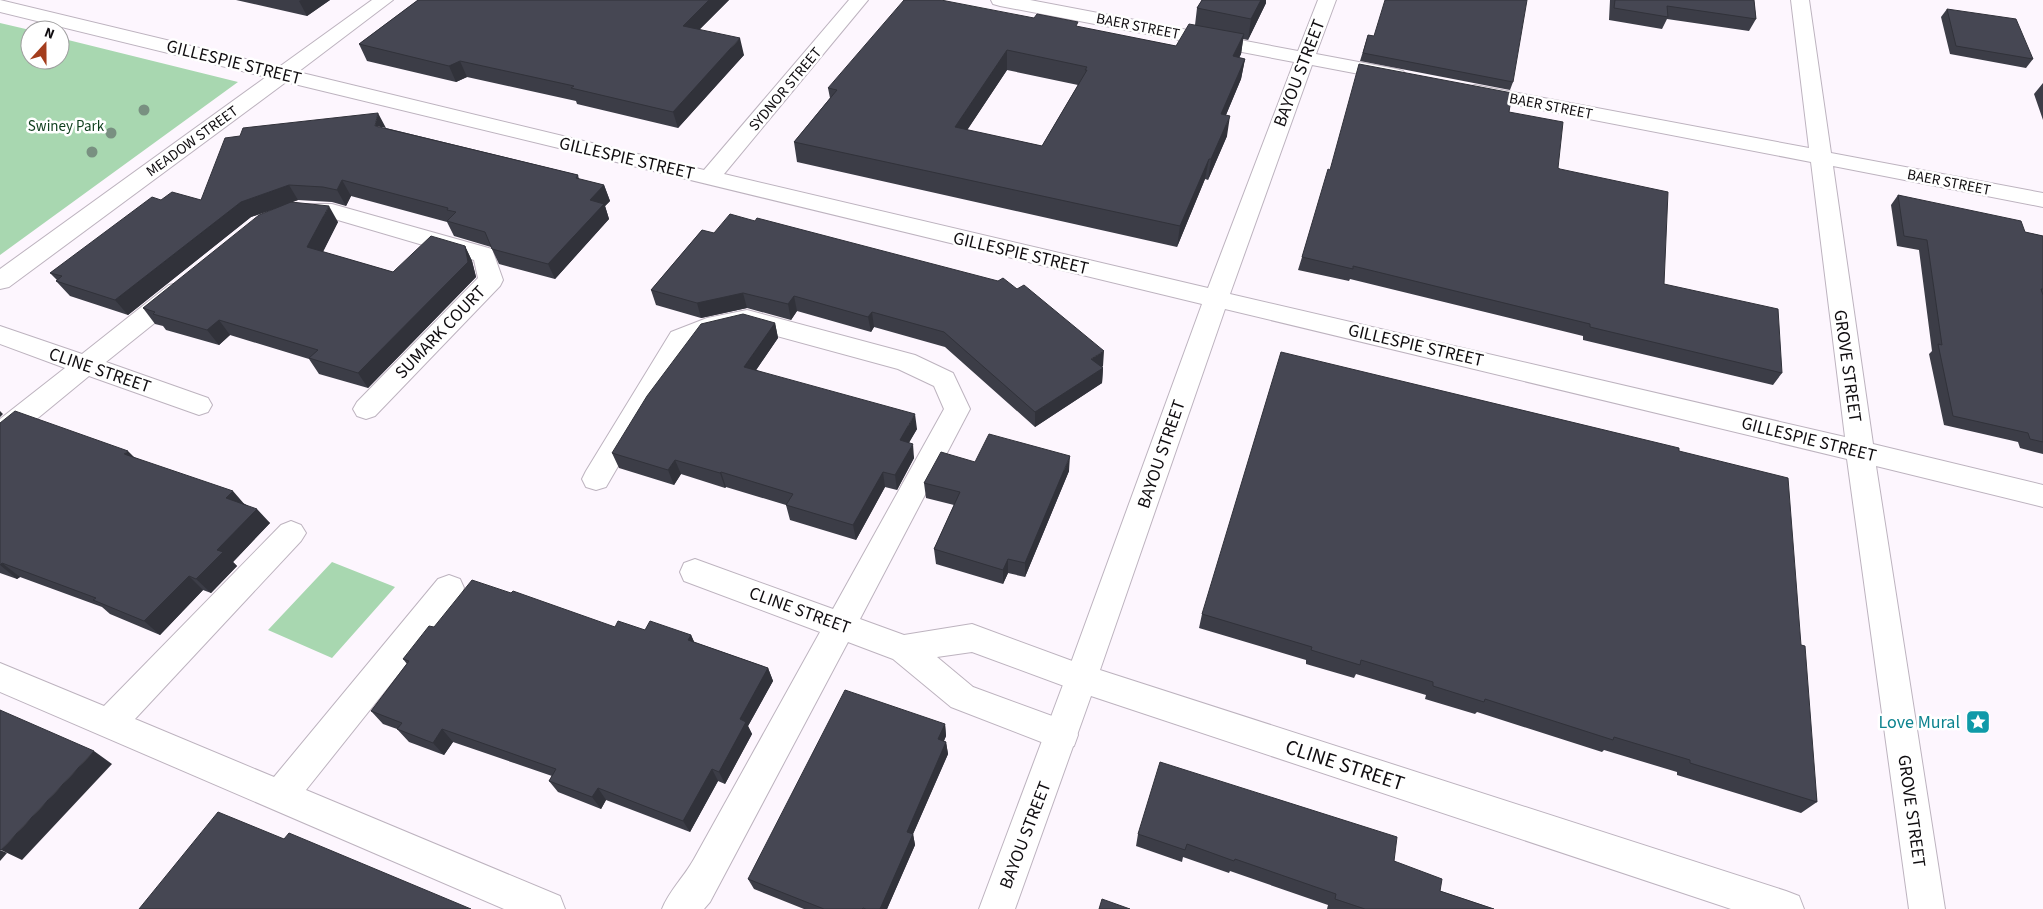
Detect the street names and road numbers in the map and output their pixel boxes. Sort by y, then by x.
street label: BAER STREET [1094,8,1181,45]
street label: BAYOU STREET [1267,15,1332,131]
street label: GILLESPIE STREET [164,34,304,91]
street label: SYDNOR STREET [744,43,827,136]
street label: BAER STREET [1507,88,1594,125]
street label: MEADOW STREET [142,101,243,182]
street label: GILLESPIE STREET [557,131,697,186]
street label: BAER STREET [1905,164,1992,201]
street label: GILLESPIE STREET [951,226,1091,281]
street label: SUMARK COURT [389,280,492,385]
street label: GROVE STREET [1827,308,1868,424]
street label: GILLESPIE STREET [1346,318,1486,373]
street label: CLINE STREET [46,341,154,400]
street label: BAYOU STREET [1131,396,1192,512]
street label: GILLESPIE STREET [1739,411,1879,468]
street label: CLINE STREET [746,581,854,641]
street label: CLINE STREET [1281,732,1409,798]
street label: GROVE STREET [1891,753,1932,869]
street label: BAYOU STREET [993,777,1058,893]

